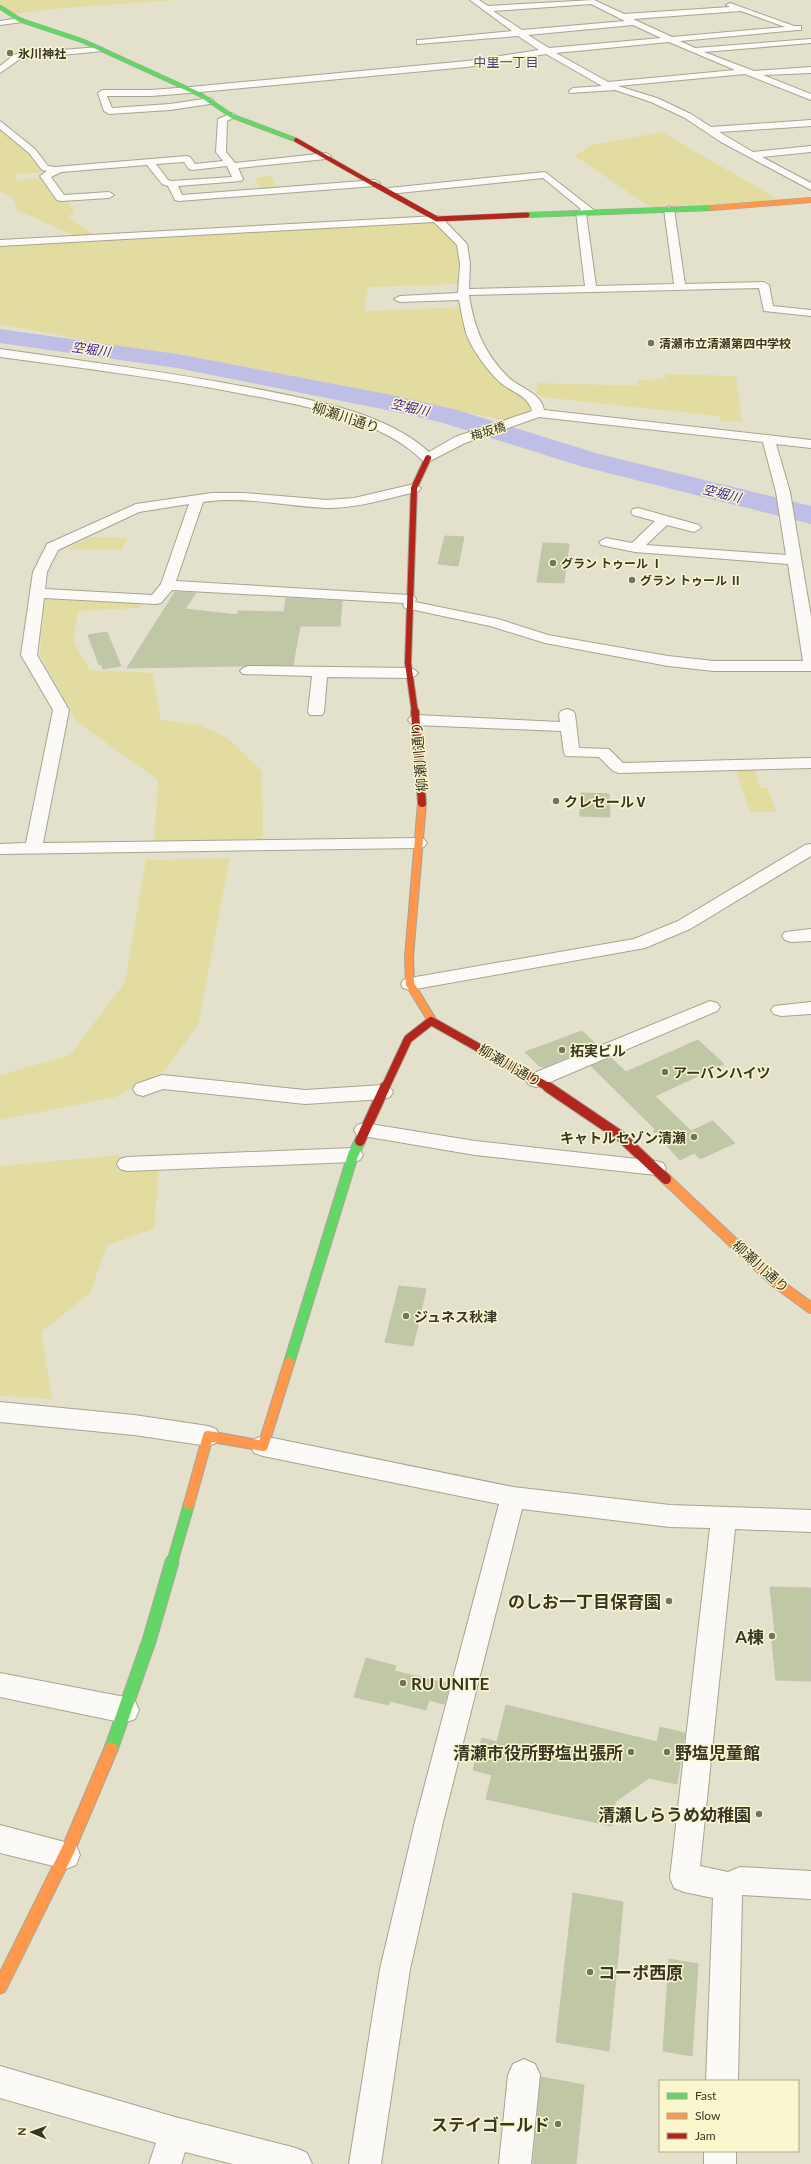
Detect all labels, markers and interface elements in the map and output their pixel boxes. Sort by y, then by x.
place label: 氷川神社 [18,46,66,61]
marker: 氷川神社 [5,48,15,58]
district label: 中里一丁目 [473,54,539,70]
place label: 清瀬市立清瀬第四中学校 [659,336,791,351]
water label: 空堀川 [71,338,113,360]
marker: 清瀬市立清瀬第四中学校 [646,338,656,348]
water label: 空堀川 [389,395,433,420]
street label: 柳瀬川通り [310,398,382,436]
street label: 梅坂橋 [469,419,507,443]
water label: 空堀川 [701,481,745,506]
place label: グラン トゥール Ⅰ [561,556,663,571]
marker: グラン トゥール Ⅰ [548,558,558,568]
place label: グラン トゥール Ⅱ [640,573,742,588]
marker: グラン トゥール Ⅱ [627,575,637,585]
street label: 柳瀬川通り [407,721,431,793]
place label: クレセールⅤ [564,793,648,810]
marker: クレセールⅤ [551,796,561,806]
street label: 柳瀬川通り [475,1040,545,1090]
place label: 拓実ビル [570,1042,626,1059]
marker: 拓実ビル [557,1045,567,1055]
place label: アーバンハイツ [673,1064,770,1081]
marker: アーバンハイツ [660,1067,670,1077]
place label: キャトルセゾン清瀬 [560,1129,686,1146]
marker: キャトルセゾン清瀬 [689,1132,699,1142]
street label: 柳瀬川通り [729,1236,793,1296]
place label: ジュネス秋津 [414,1308,497,1325]
marker: ジュネス秋津 [401,1311,411,1321]
place label: のしお一丁目保育園 [508,1591,661,1612]
marker: のしお一丁目保育園 [664,1596,674,1606]
place label: A棟 [734,1626,764,1647]
marker: A棟 [767,1631,777,1641]
place label: RU UNITE [411,1673,490,1694]
marker: RU UNITE [398,1678,408,1688]
place label: 清瀬市役所野塩出張所 [453,1742,623,1763]
place label: 野塩児童館 [675,1742,760,1763]
marker: 清瀬市役所野塩出張所 [626,1747,636,1757]
marker: 野塩児童館 [662,1747,672,1757]
place label: 清瀬しらうめ幼稚園 [598,1804,751,1825]
marker: 清瀬しらうめ幼稚園 [754,1809,764,1819]
place label: コーポ西原 [598,1962,683,1983]
marker: コーポ西原 [585,1967,595,1977]
legend [659,2080,799,2152]
text: Fast [695,2088,717,2103]
text: Slow [695,2108,721,2123]
north arrow [12,2112,52,2152]
place label: ステイゴールド [431,2114,550,2135]
marker: ステイゴールド [553,2119,563,2129]
text: N [15,2127,28,2136]
text: Jam [695,2128,716,2143]

